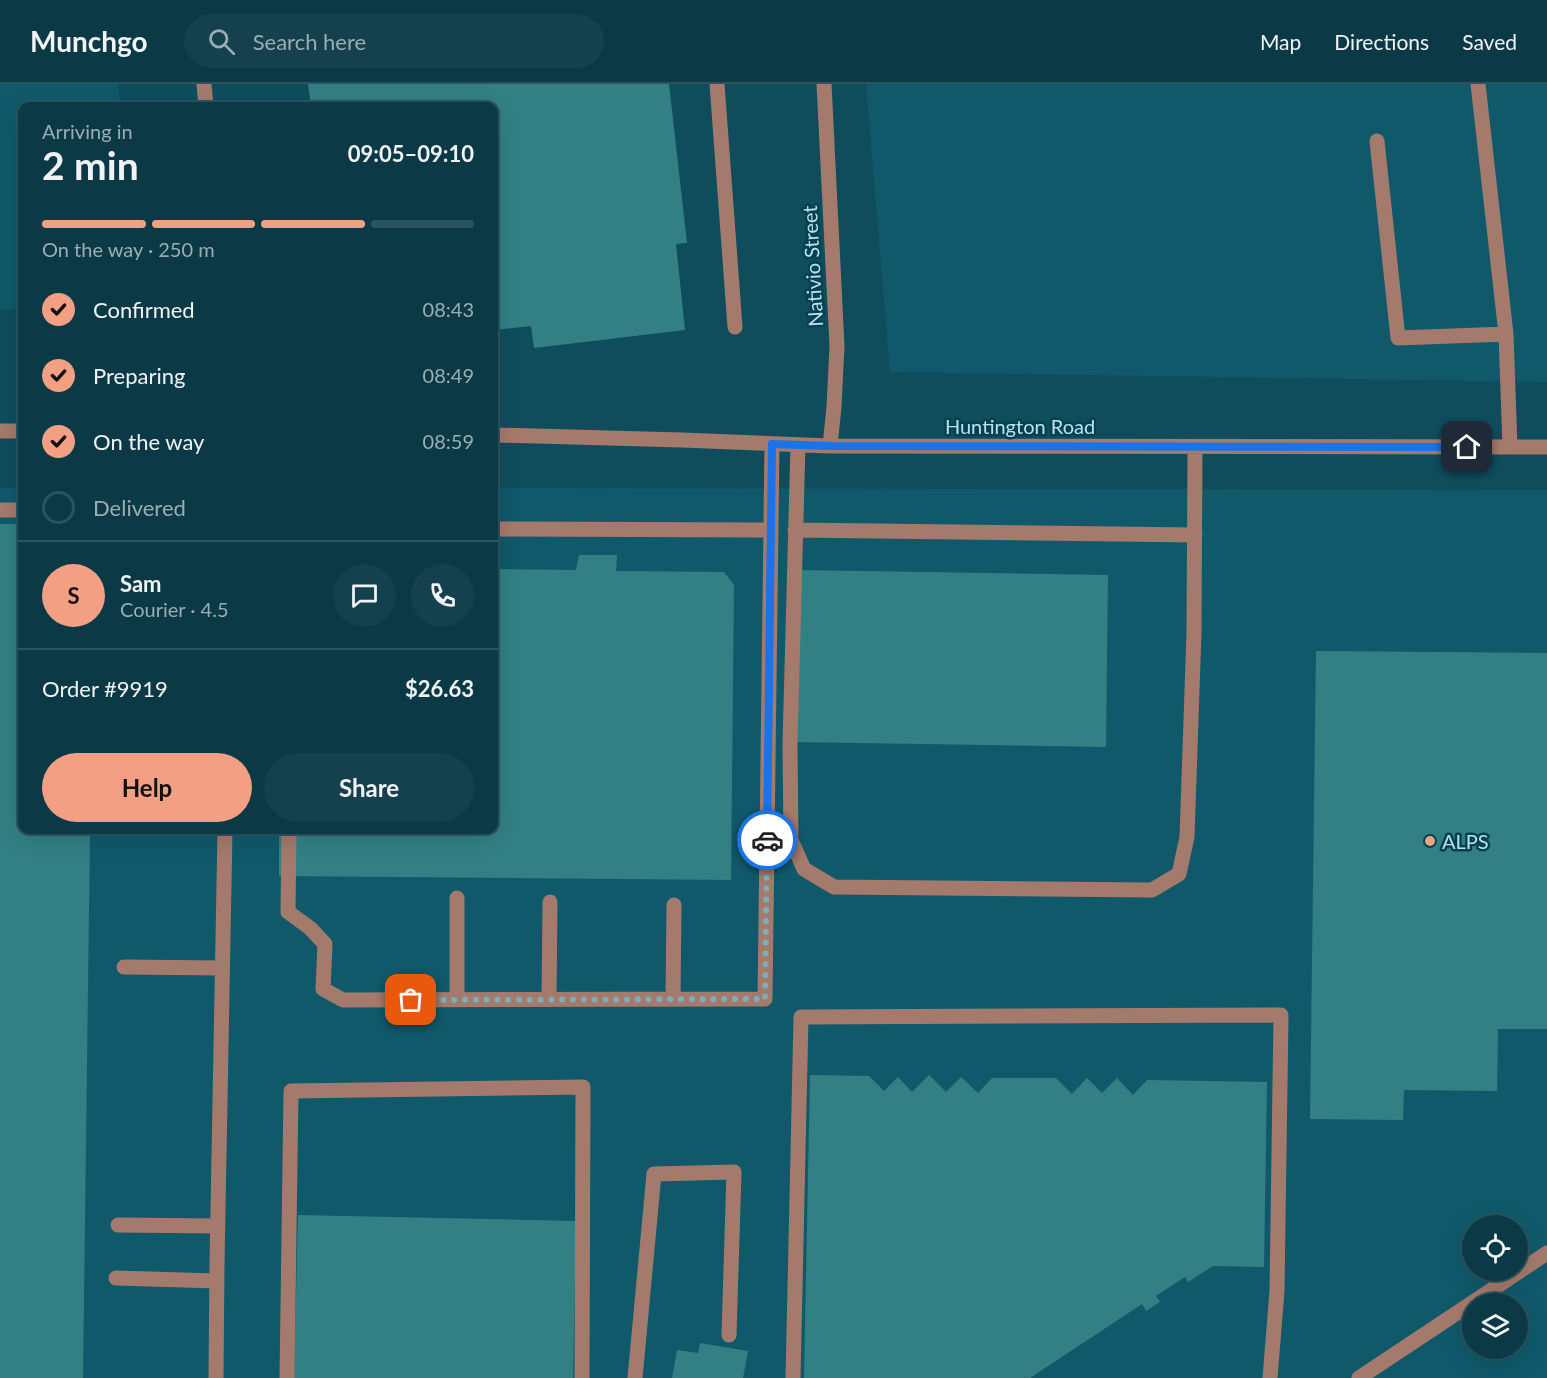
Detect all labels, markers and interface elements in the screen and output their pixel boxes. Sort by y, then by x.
search box [184,14,604,68]
text: Munchgo [30,24,148,58]
icon: search [205,25,238,58]
text: Search here [253,28,366,55]
text: Map [1260,29,1301,54]
text: Directions [1334,29,1429,54]
text: Saved [1462,29,1517,54]
text: Arriving in [42,119,133,143]
text: 09:05–09:10 [348,140,474,167]
text: 2 min [42,142,139,188]
street label: Nativio Street [797,205,827,327]
text: On the way · 250 m [42,237,215,261]
icon: check [42,293,75,326]
text: Confirmed [93,296,195,323]
text: 08:43 [423,297,474,321]
icon: check [42,359,75,392]
text: Preparing [93,362,185,389]
text: 08:49 [423,363,474,387]
street label: Huntington Road [945,414,1095,438]
pin [1441,421,1492,472]
icon: check [42,425,75,458]
text: On the way [93,428,204,455]
text: 08:59 [423,429,474,453]
icon: home [1450,430,1483,463]
text: Delivered [93,494,186,521]
button: chat [333,564,396,627]
button: phone [411,564,474,627]
text: Sam [120,570,162,597]
text: S [67,582,80,609]
text: Courier · 4.5 [120,597,229,621]
text: Order #9919 [42,675,168,702]
text: $26.63 [405,675,474,702]
button: Help [42,753,252,822]
button: Share [264,753,474,822]
courier [737,810,797,870]
icon: car [751,824,784,857]
place label: ALPS [1442,829,1489,853]
marker: ALPS [1423,834,1437,848]
pin [385,974,436,1025]
icon: bag [394,983,427,1016]
map controls [1462,1215,1528,1359]
button: locate [1462,1215,1528,1281]
button: layers [1462,1293,1528,1359]

